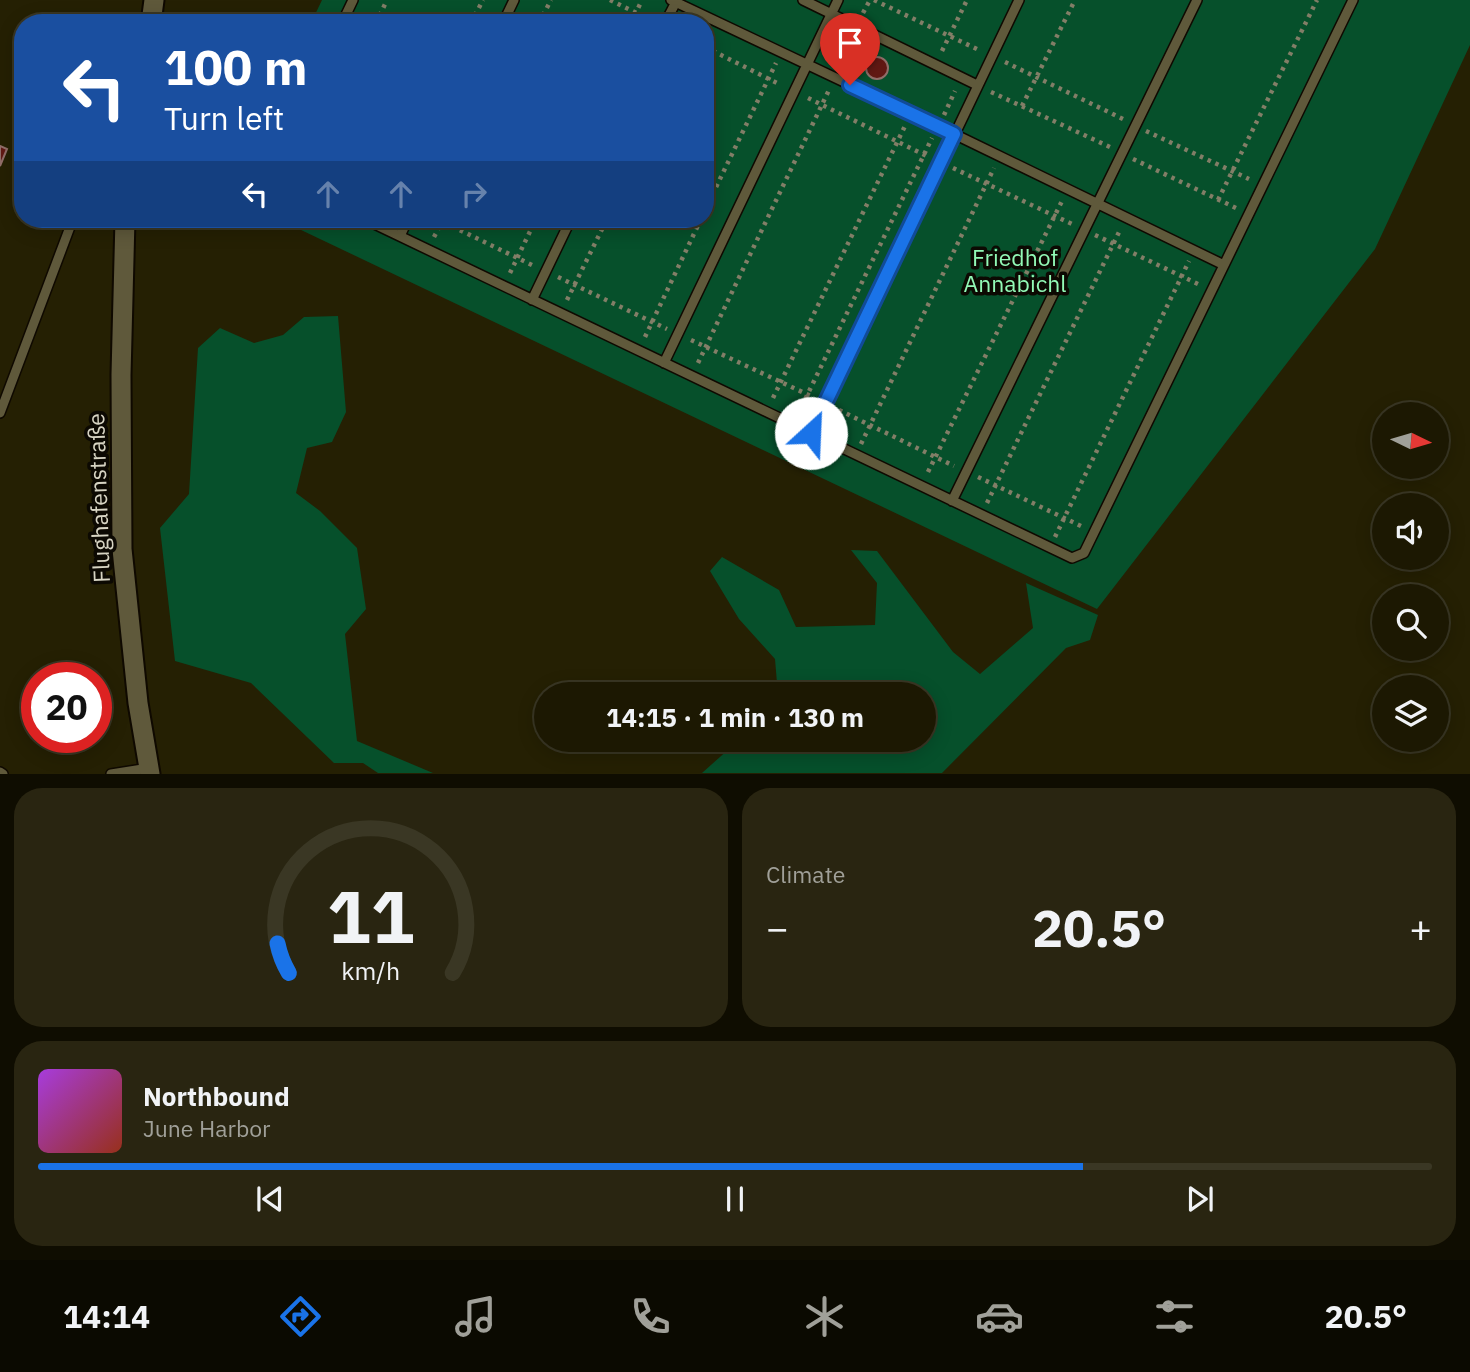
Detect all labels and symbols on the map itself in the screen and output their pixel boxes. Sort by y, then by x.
pin [820,13,880,85]
park label: Friedhof Annabichl [963,242,1067,298]
position arrow [774,396,848,470]
north arrow [1372,402,1449,480]
street label: Flughafenstraße [80,413,116,583]
speed limit sign: 20 [21,662,112,753]

